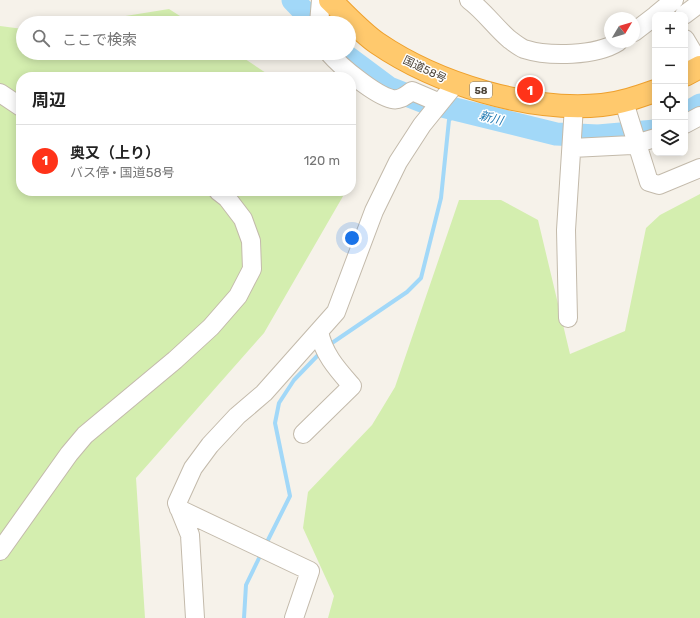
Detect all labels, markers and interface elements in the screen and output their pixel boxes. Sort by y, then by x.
north arrow [604,12,640,48]
map controls [652,12,688,156]
button: + [652,12,688,48]
search box [16,16,356,60]
icon: search [30,27,52,49]
text: ここで検索 [62,31,137,49]
button: − [652,48,688,84]
street label: 国道58号 [401,53,449,85]
pin: 1 [517,75,543,105]
road number: 58 [470,82,492,98]
button: locate [652,84,688,120]
text: 周辺 [32,90,66,110]
water label: 新川 [478,108,506,128]
button: layers [652,120,688,156]
text: 奥又（上り） [70,144,160,162]
text: 1 [42,153,48,168]
text: 120 m [304,153,340,168]
text: バス停 · 国道58号 [70,165,175,180]
your location [342,228,362,248]

